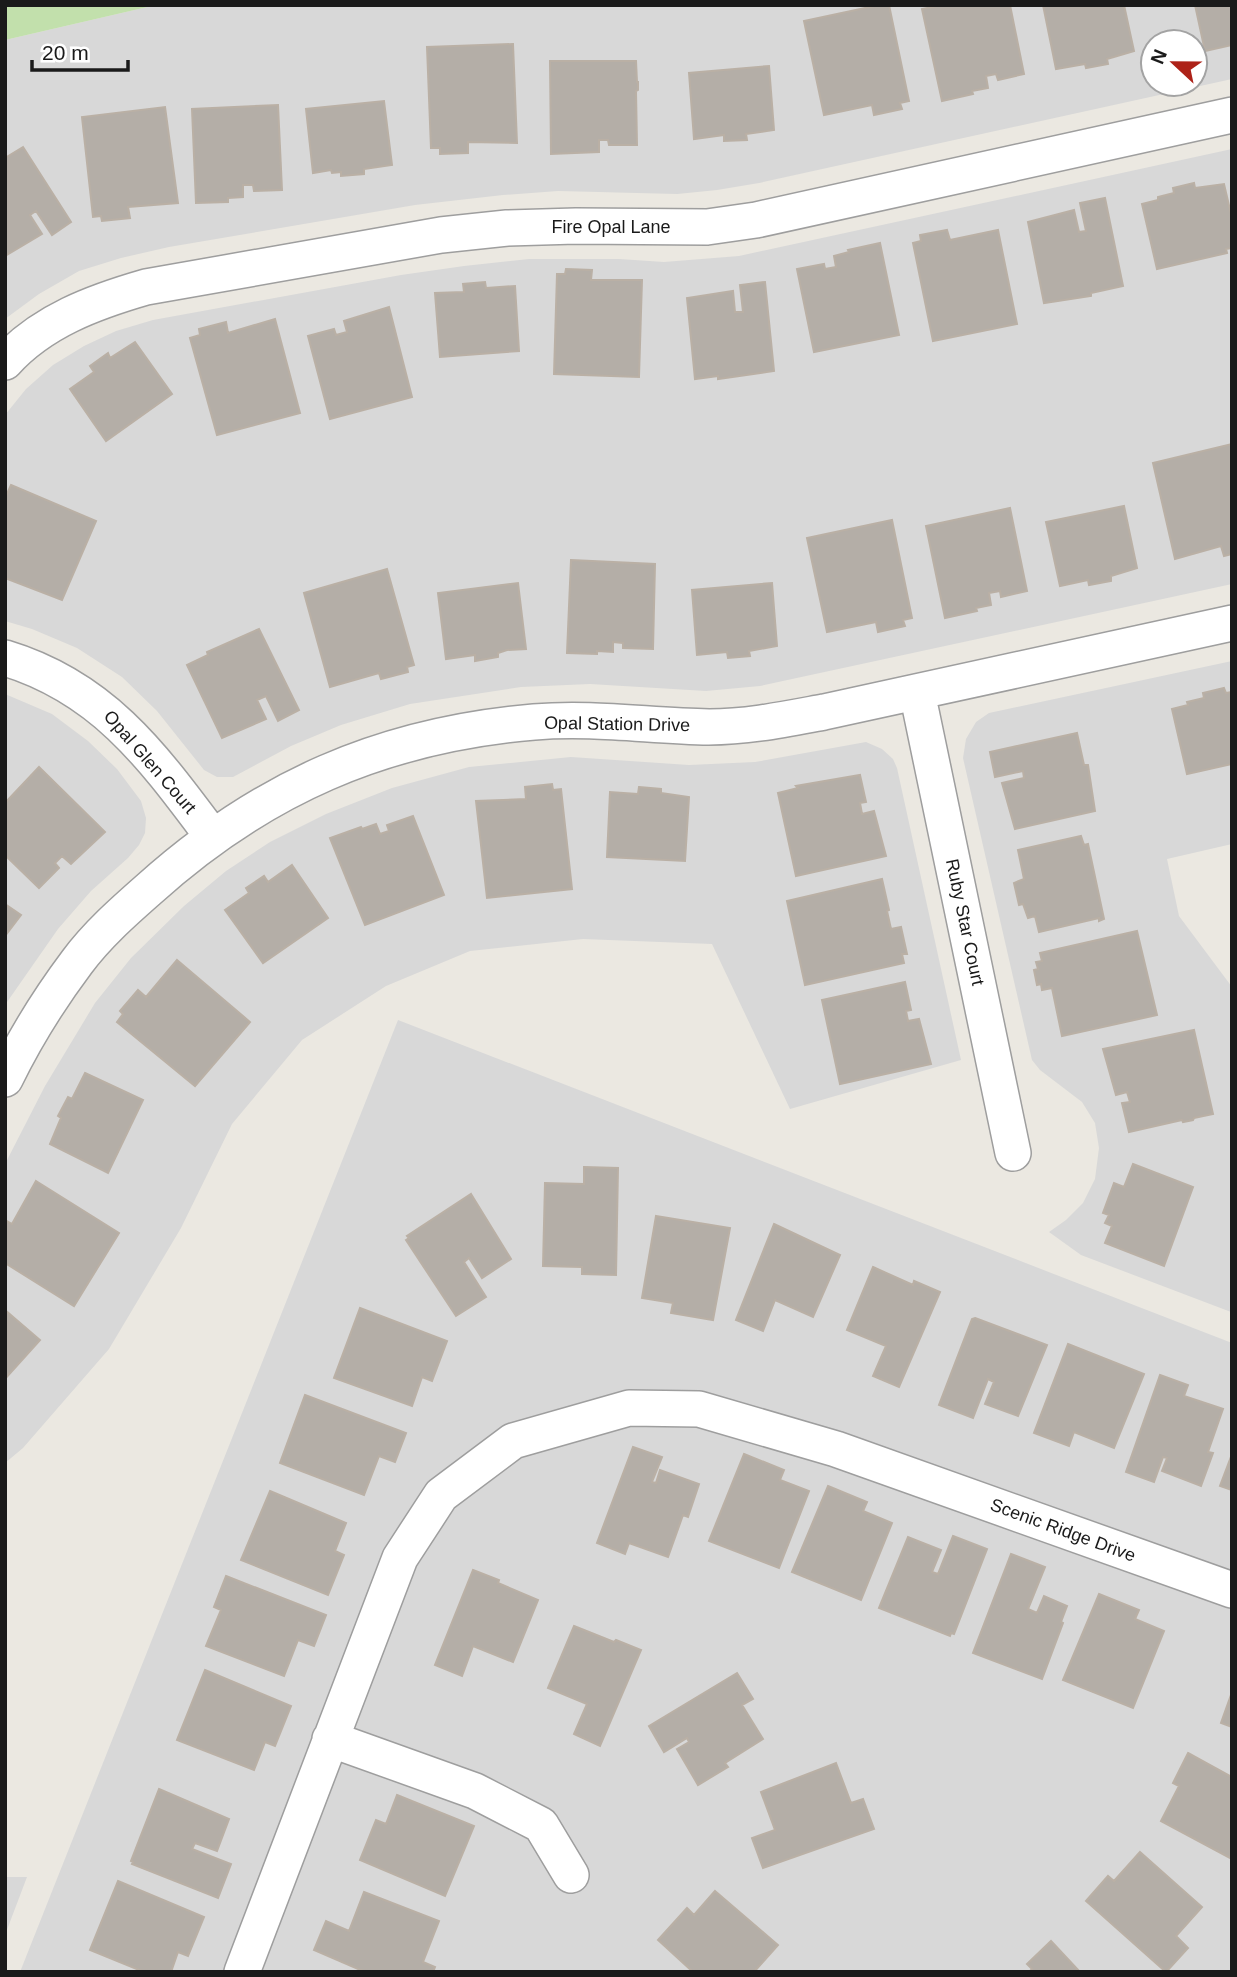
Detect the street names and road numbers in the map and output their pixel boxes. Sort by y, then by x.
street label: Fire Opal Lane [551,217,671,237]
street label: Opal Glen Court [100,706,200,818]
street label: Opal Station Drive [544,713,690,735]
street label: Ruby Star Court [942,857,988,987]
street label: Scenic Ridge Drive [988,1494,1138,1566]

